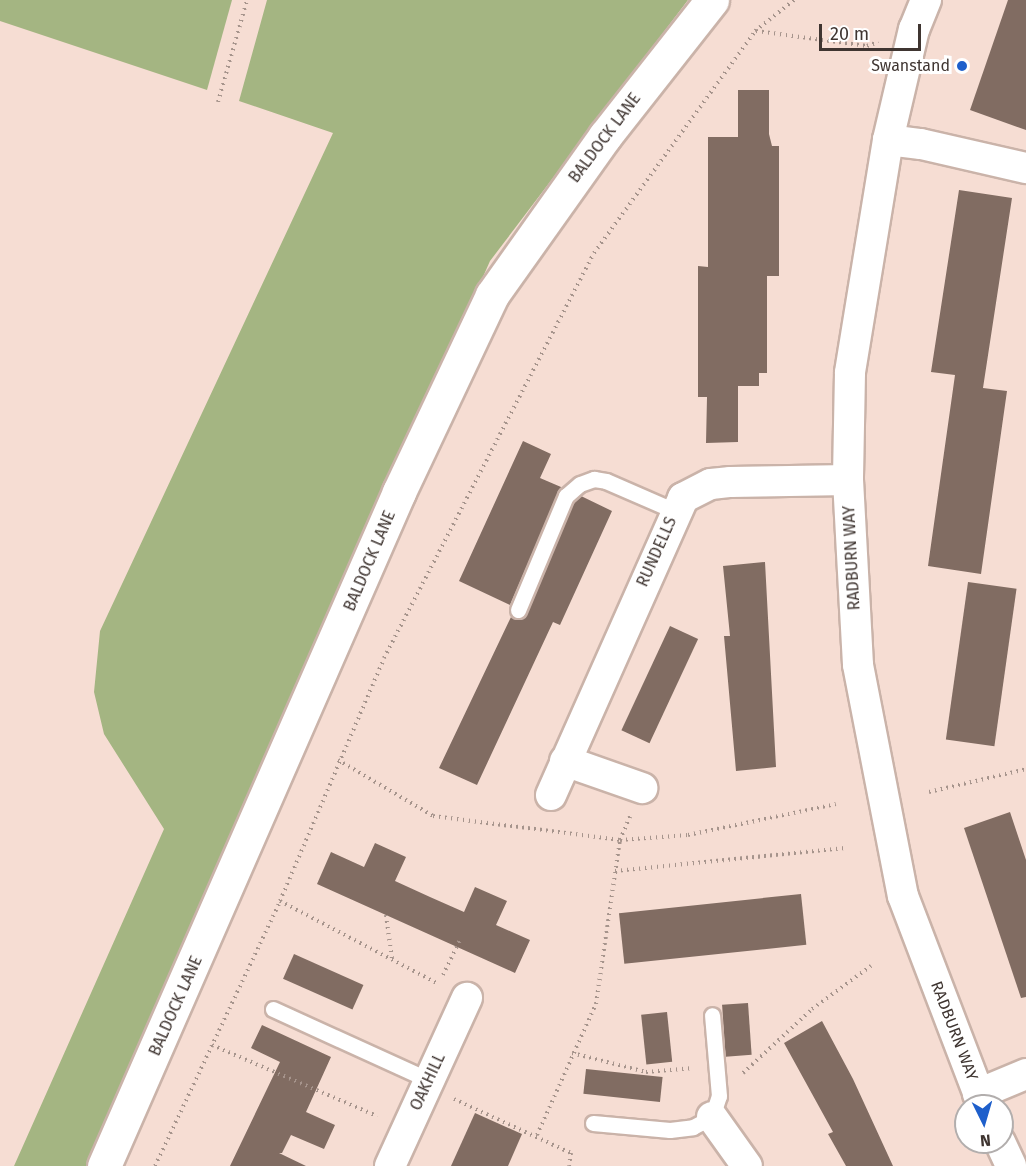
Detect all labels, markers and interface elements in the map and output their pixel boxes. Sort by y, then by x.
scale bar [822,12,924,50]
text: 20 m [830,23,869,45]
place label: Swanstand [871,56,950,76]
marker: Swanstand [955,59,969,73]
street label: BALDOCK LANE [565,89,645,187]
street label: RADBURN WAY [840,505,864,611]
street label: BALDOCK LANE [340,508,400,614]
street label: RUNDELLS [633,514,681,590]
street label: BALDOCK LANE [145,953,207,1059]
street label: RADBURN WAY [926,979,982,1083]
street label: OAKHILL [406,1050,450,1114]
north arrow [954,1094,1014,1154]
text: N [979,1131,992,1150]

